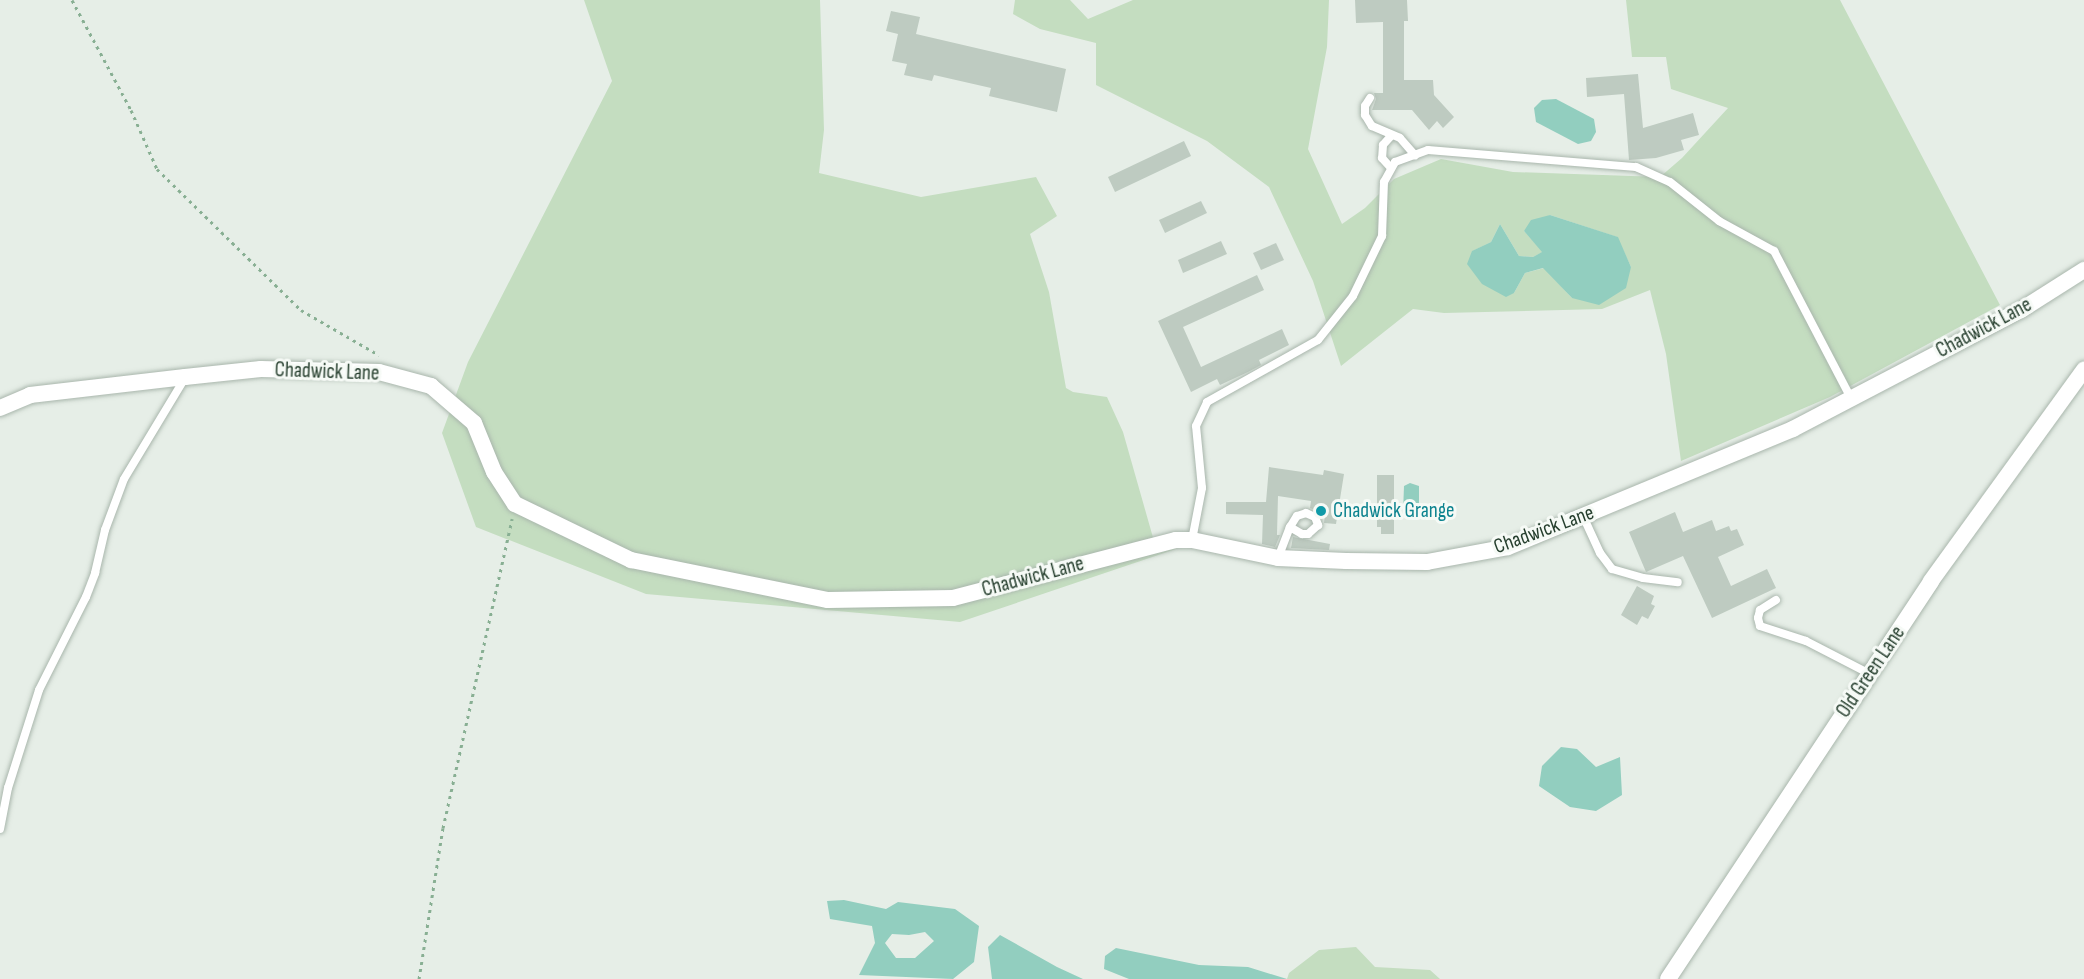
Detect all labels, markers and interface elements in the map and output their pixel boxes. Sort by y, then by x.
street label: Chadwick Lane [1932,292,2036,364]
street label: Chadwick Lane [274,358,380,386]
place label: Chadwick Grange [1333,498,1454,524]
street label: Chadwick Lane [1490,500,1598,560]
marker: Chadwick Grange [1314,504,1328,518]
street label: Chadwick Lane [979,551,1087,603]
street label: Old Green Lane [1831,621,1911,723]

